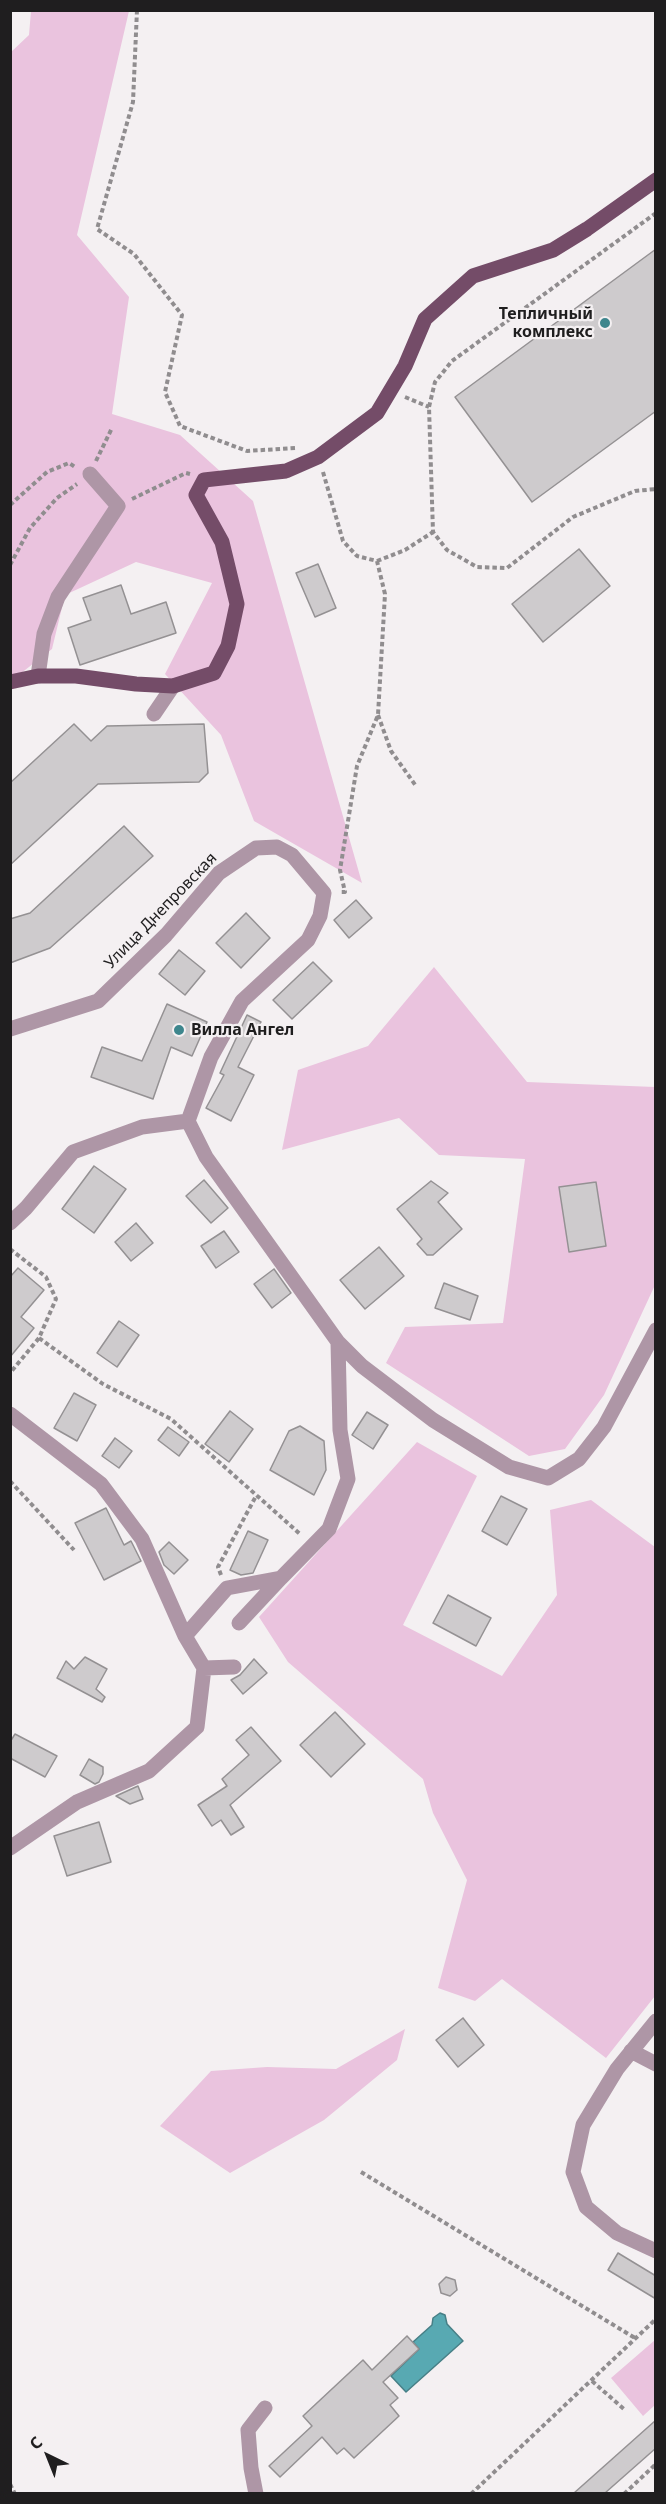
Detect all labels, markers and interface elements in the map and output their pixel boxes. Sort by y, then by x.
place label: Тепличный комплекс [499,304,593,342]
marker: Тепличный комплекс [598,316,612,330]
street label: Улица Днепровская [101,849,221,973]
place label: Вилла Ангел [191,1020,294,1040]
marker: Вилла Ангел [172,1023,186,1037]
north arrow [18,2426,78,2486]
text: С [24,2431,47,2454]

